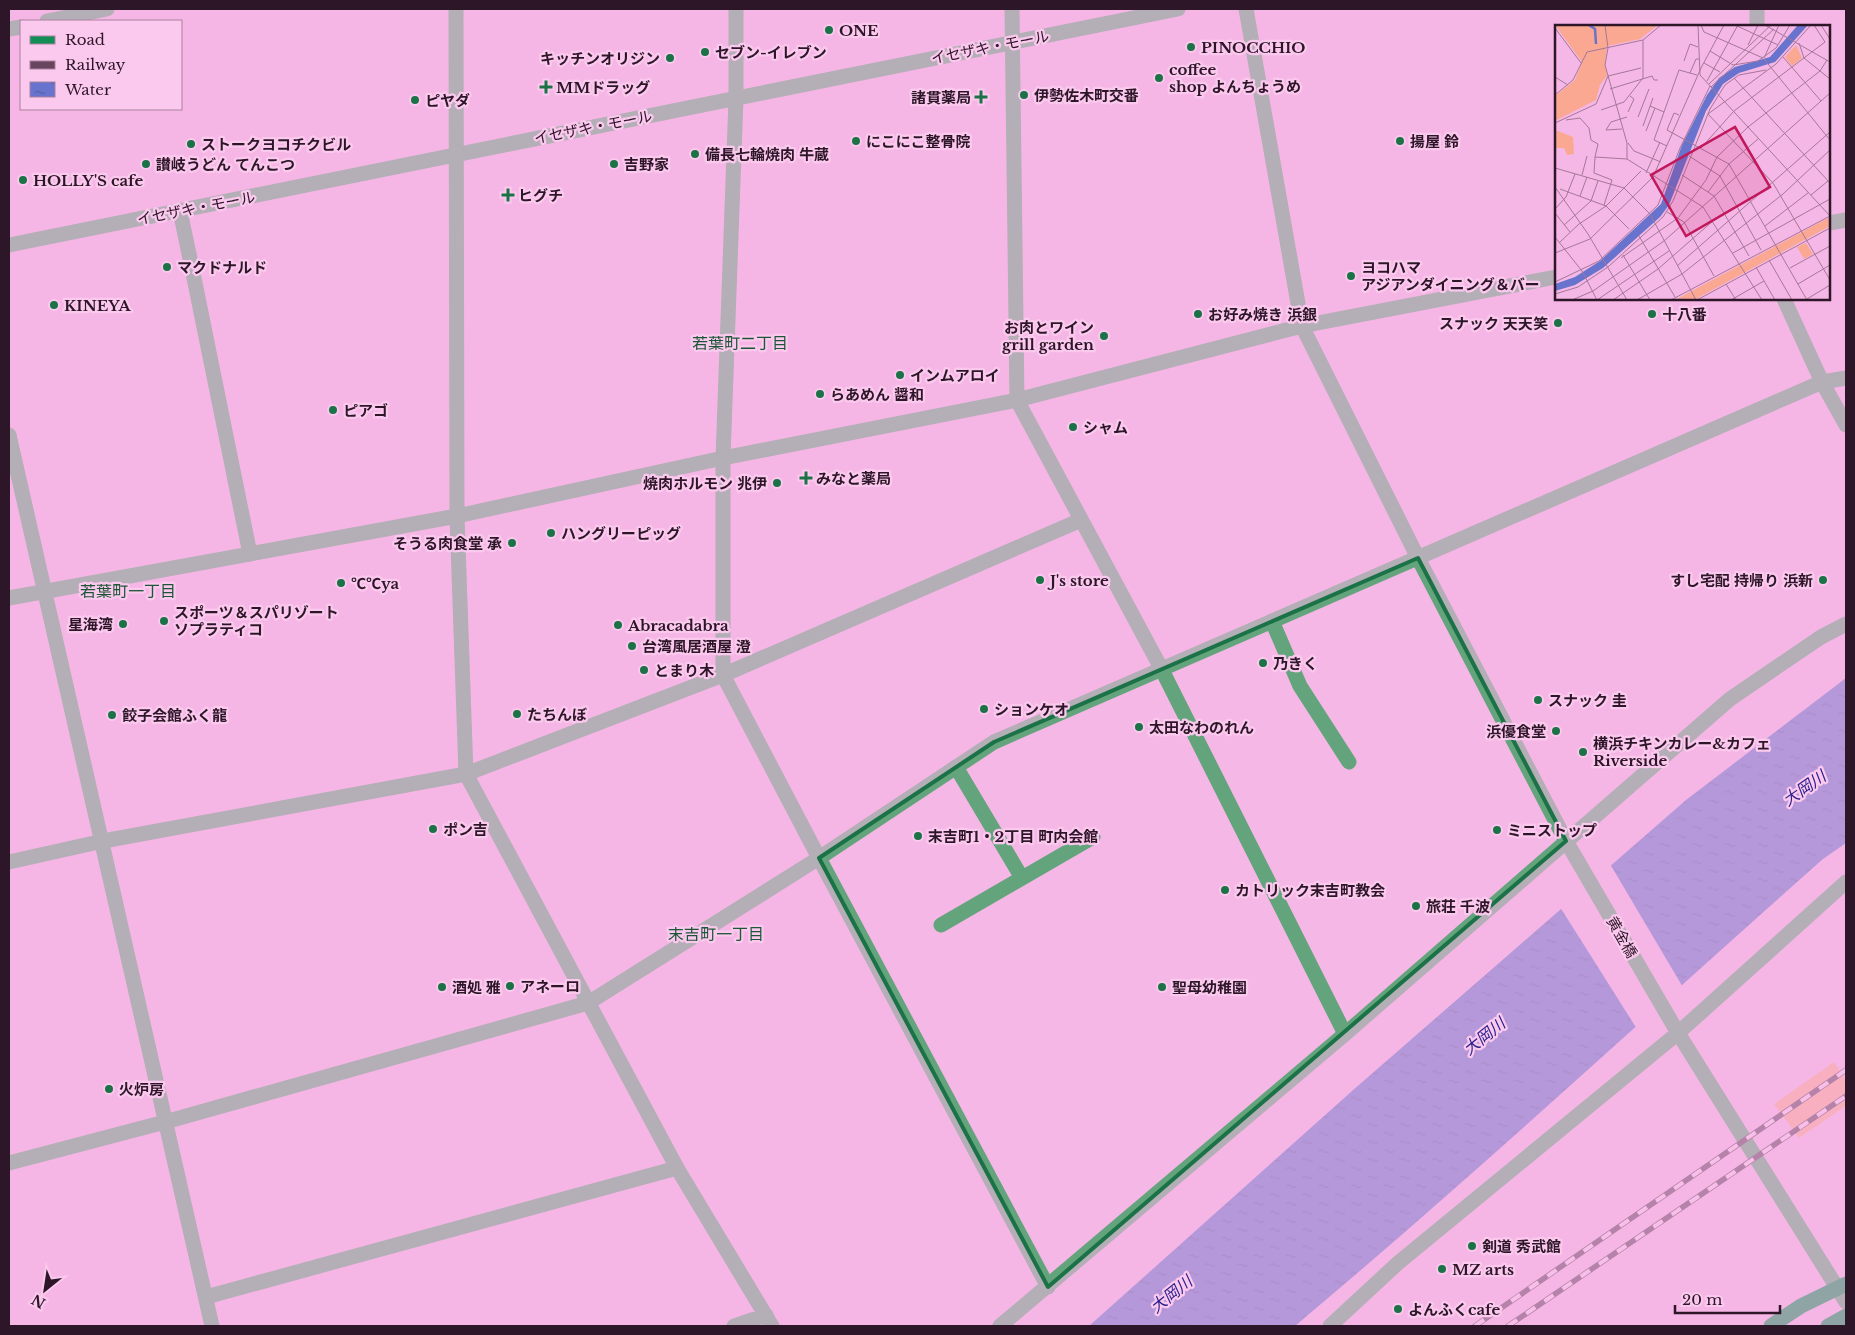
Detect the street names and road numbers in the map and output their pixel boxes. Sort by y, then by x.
street label: イセザキ・モール [929,26,1051,68]
street label: イセザキ・モール [532,106,654,148]
street label: イセザキ・モール [135,187,257,229]
street label: 黄金橋 [1603,913,1641,961]

